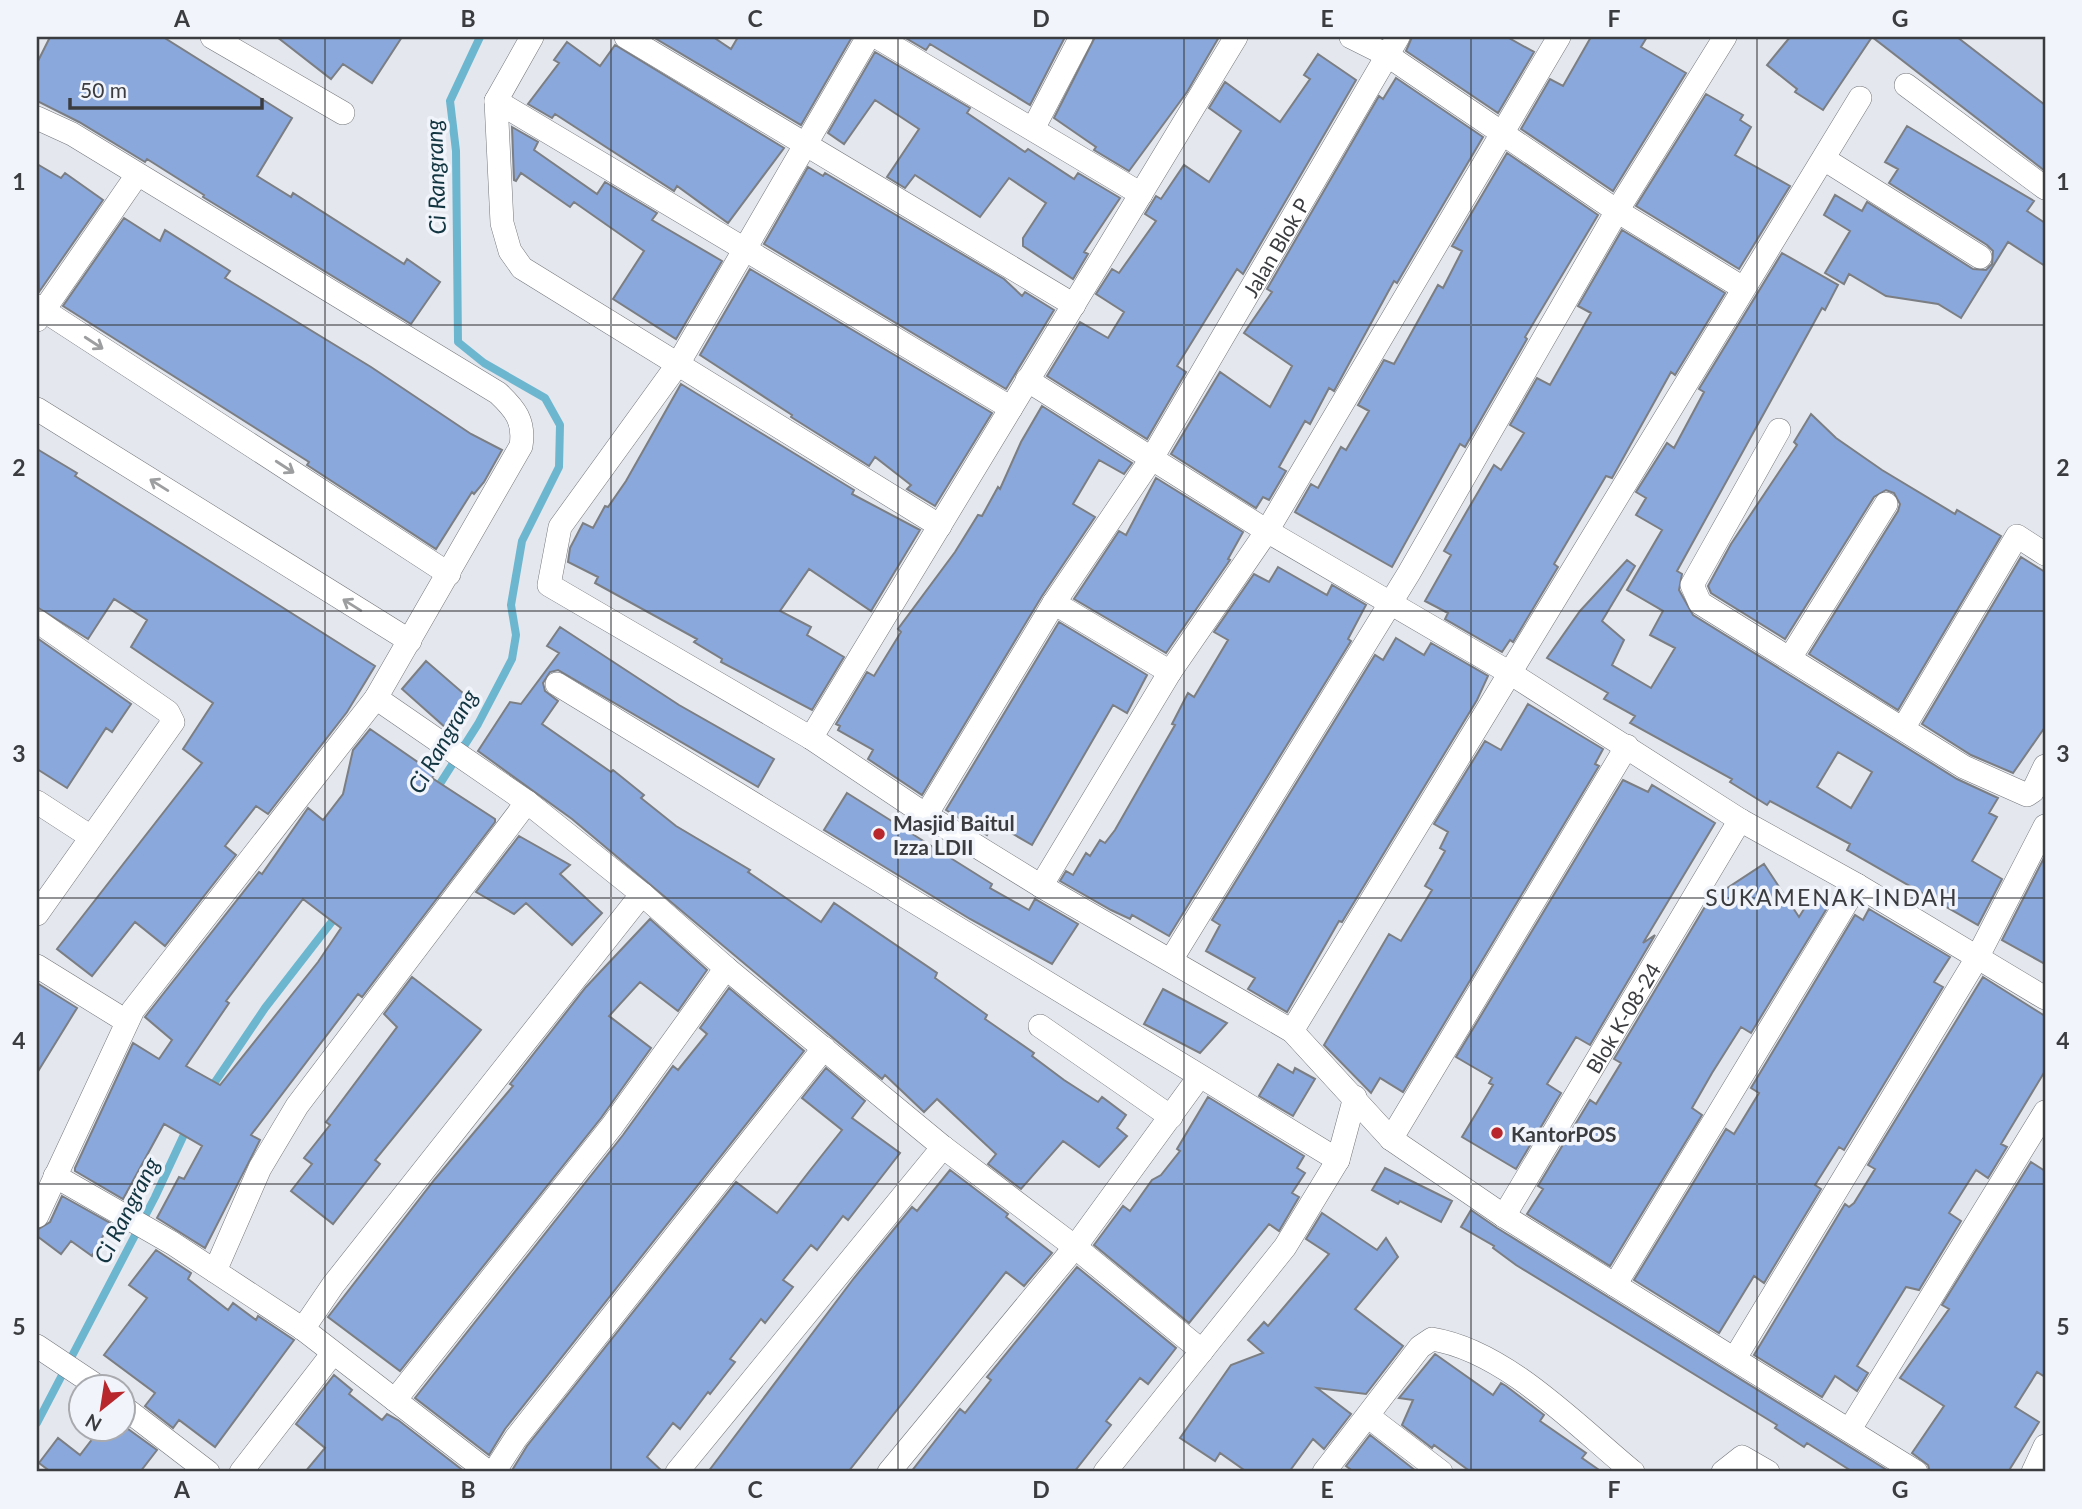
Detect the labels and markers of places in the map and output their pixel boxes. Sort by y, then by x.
place label: Masjid Baitul Izza LDII [893,810,1015,859]
marker: Masjid Baitul Izza LDII [871,826,887,842]
place label: KantorPOS [1511,1121,1617,1146]
marker: KantorPOS [1489,1125,1505,1141]

